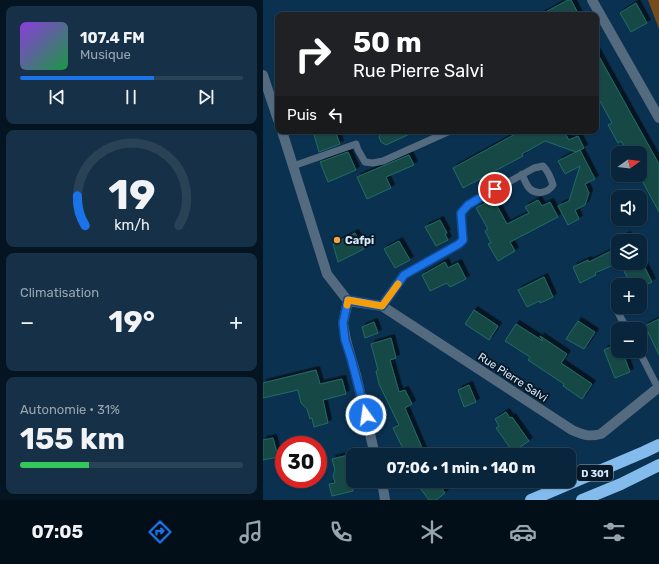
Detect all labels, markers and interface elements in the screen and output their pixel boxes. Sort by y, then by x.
text: 50 m [353,26,422,59]
icon: right [287,28,339,80]
text: 107.4 FM [80,29,145,47]
text: Musique [80,47,131,62]
text: Rue Pierre Salvi [353,60,484,82]
icon: previous [46,86,68,108]
icon: pause [120,86,142,108]
icon: next [195,86,217,108]
icon: left [325,104,347,126]
text: Puis [287,106,317,124]
north arrow [611,146,647,182]
map controls [611,146,647,358]
text: 19 [108,170,155,219]
pin [478,172,512,206]
icon: arrive [484,178,506,200]
button: sound [611,190,647,226]
text: km/h [114,217,149,234]
place label: Cafpi [345,234,374,247]
button: layers [611,234,647,270]
marker: Cafpi [332,235,342,245]
button: + [611,278,647,314]
text: Climatisation [20,285,99,300]
text: 19° [109,304,155,340]
text: − [20,309,34,336]
text: + [229,309,243,336]
button: − [611,322,647,358]
street label: Rue Pierre Salvi [476,350,550,405]
position arrow [345,394,387,436]
text: Autonomie · 31% [20,402,120,417]
text: 155 km [20,421,125,457]
speed limit sign: 30 [275,436,327,488]
text: 07:06 · 1 min · 140 m [387,459,535,477]
road number: D 301 [577,465,613,481]
icon: directions [146,518,174,546]
icon: music [237,518,265,546]
icon: phone [327,518,355,546]
icon: climate [418,518,446,546]
icon: car [509,518,537,546]
icon: filters [600,518,628,546]
text: 07:05 [31,521,83,543]

